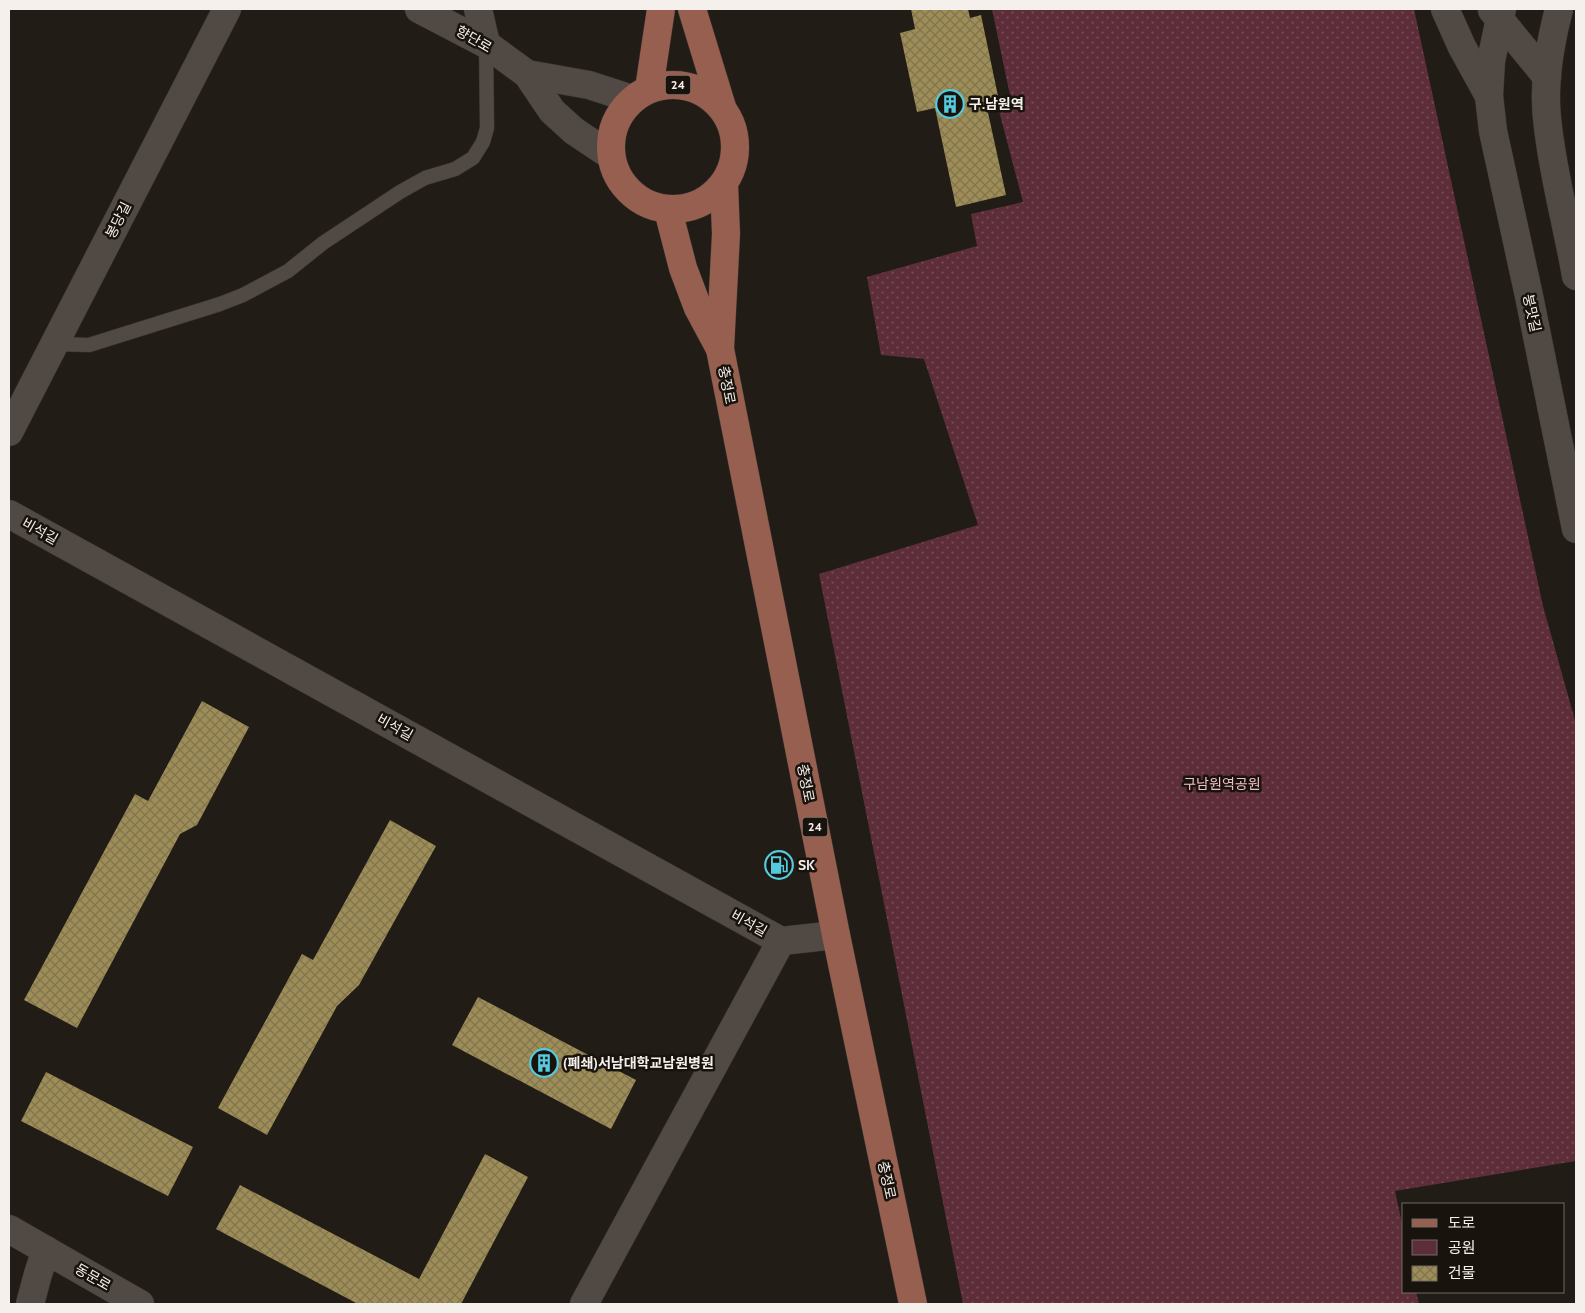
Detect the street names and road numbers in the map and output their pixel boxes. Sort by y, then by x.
street label: 향단로 [453,22,495,57]
road number: 24 [666,76,690,94]
street label: 봉당길 [101,199,135,241]
street label: 붕맛길 [1519,292,1545,334]
street label: 충정로 [714,364,740,406]
street label: 비석길 [19,514,61,548]
street label: 비석길 [374,710,416,744]
street label: 충정로 [793,762,819,804]
road number: 24 [802,818,828,836]
street label: 비석길 [728,906,770,940]
street label: 충정로 [874,1159,900,1201]
street label: 동문로 [72,1260,114,1295]

